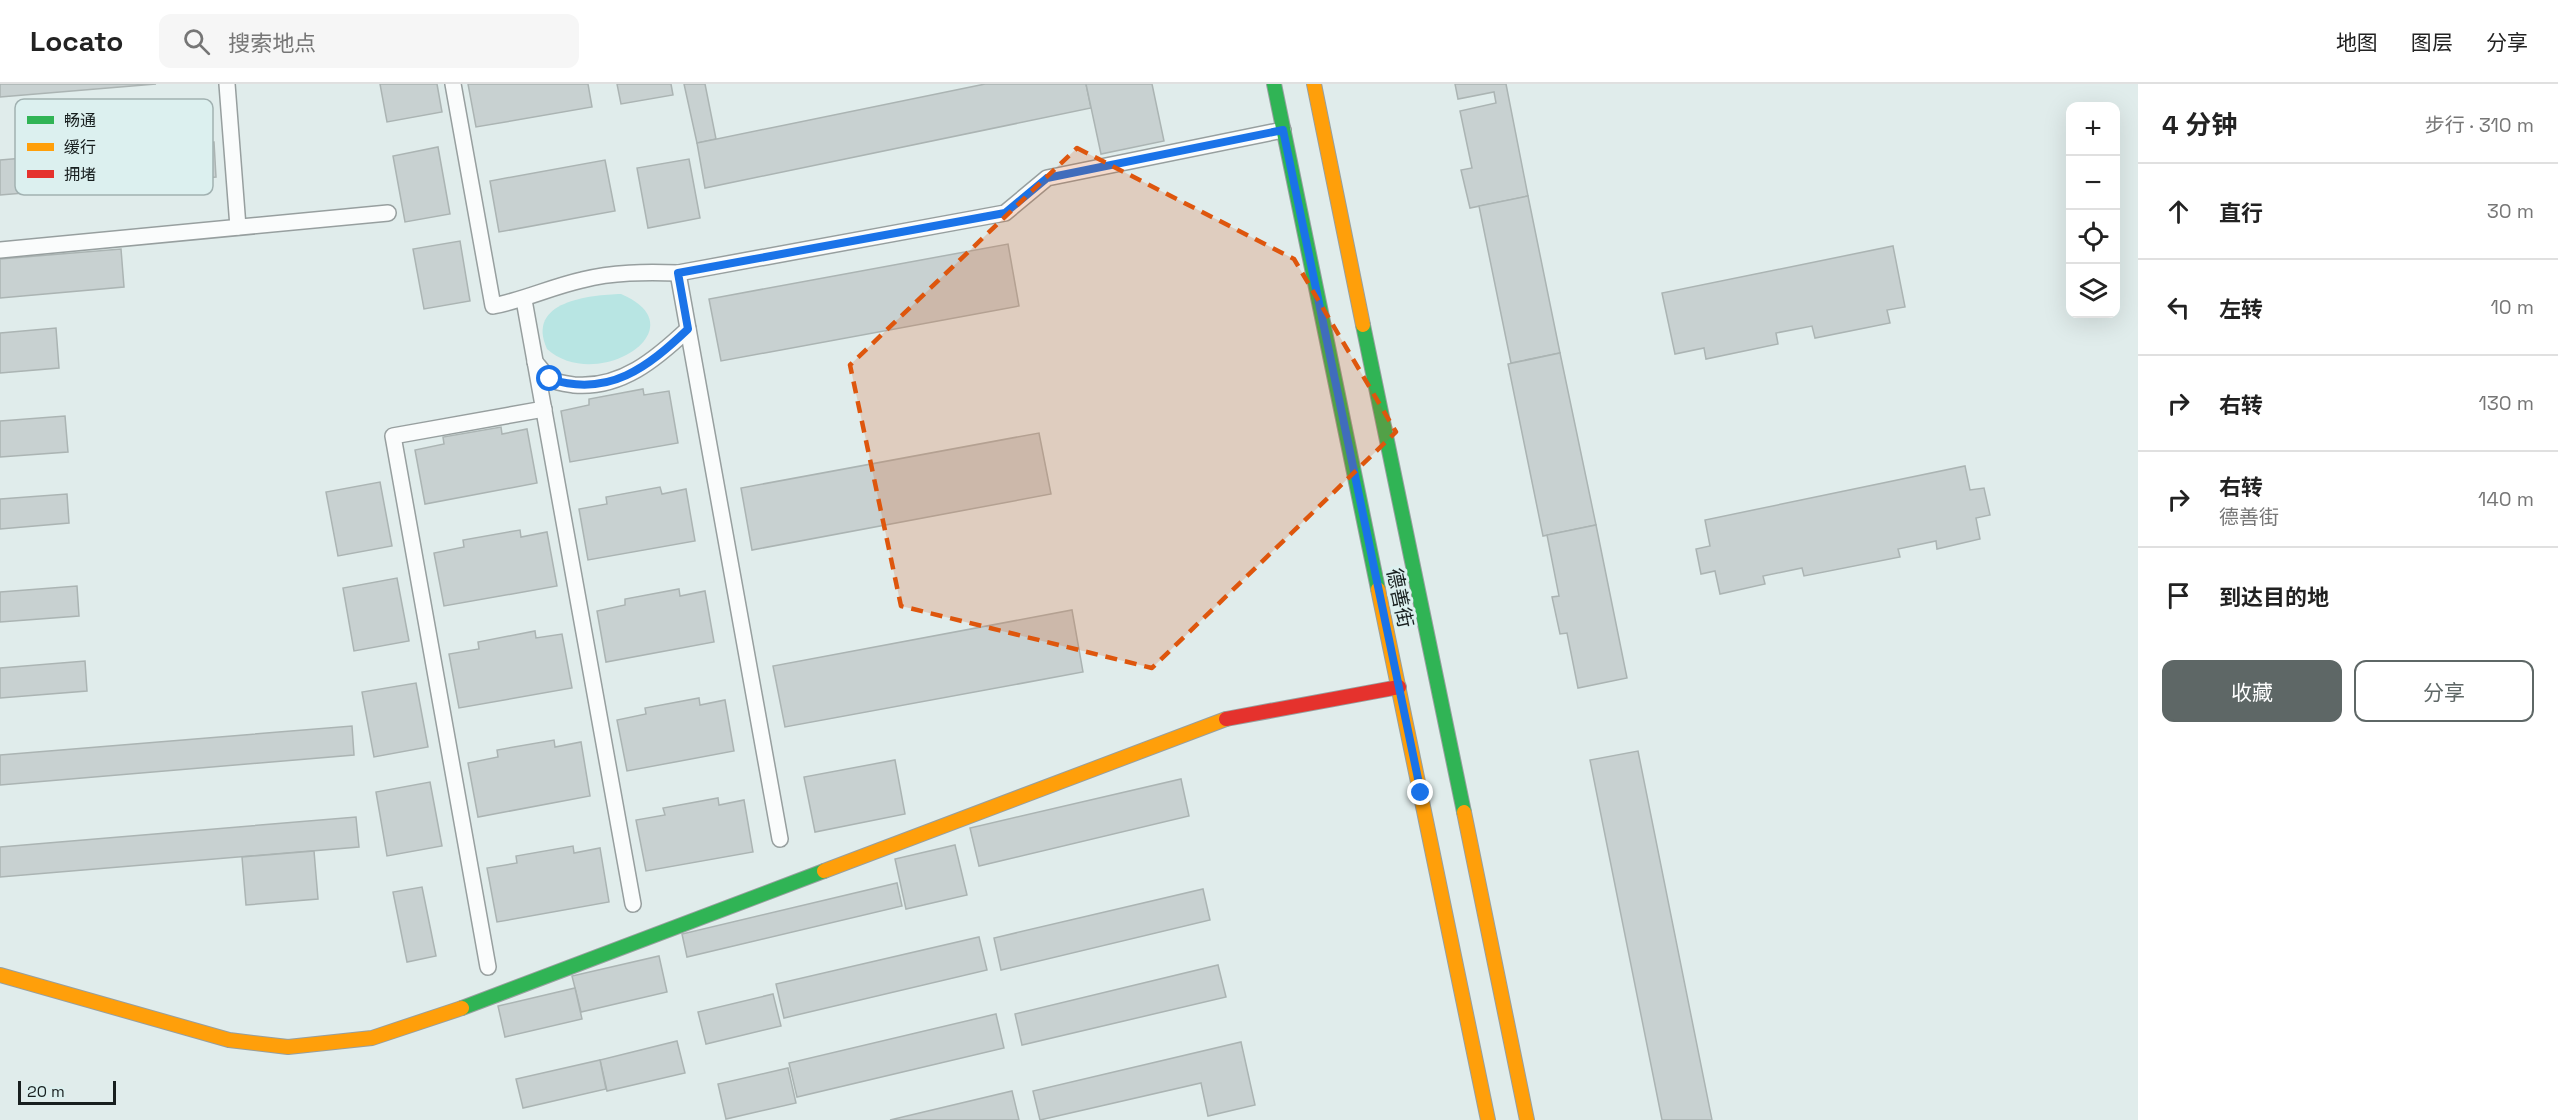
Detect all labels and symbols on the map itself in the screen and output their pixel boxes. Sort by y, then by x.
legend [15,99,213,195]
text: 畅通 [64,110,96,131]
text: 缓行 [64,137,96,158]
text: 拥堵 [64,164,96,185]
route start [536,365,562,391]
street label: 德善街 [1381,566,1419,630]
route end [1407,779,1433,805]
scale bar [18,1078,116,1106]

